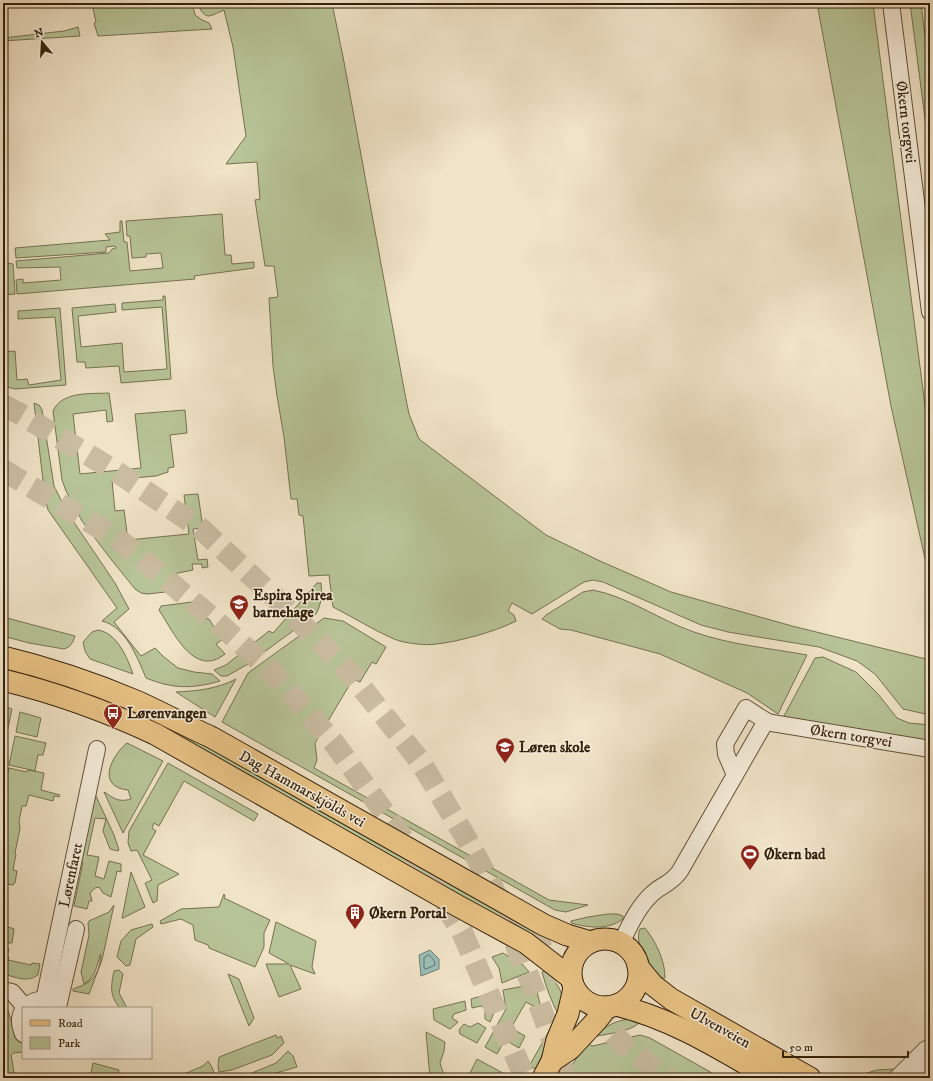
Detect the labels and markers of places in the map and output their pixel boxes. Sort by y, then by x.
place label: Espira Spirea barnehage [252,586,333,622]
school or university icon: Espira Spirea barnehage [228,593,250,621]
bus stop icon: Lørenvangen [102,702,124,730]
place label: Lørenvangen [127,704,207,723]
school or university icon: Løren skole [494,736,516,764]
place label: Løren skole [519,738,591,757]
sports icon: Økern bad [739,843,761,871]
place label: Økern bad [764,845,826,864]
building icon: Økern Portal [344,902,366,930]
place label: Økern Portal [369,904,447,923]

